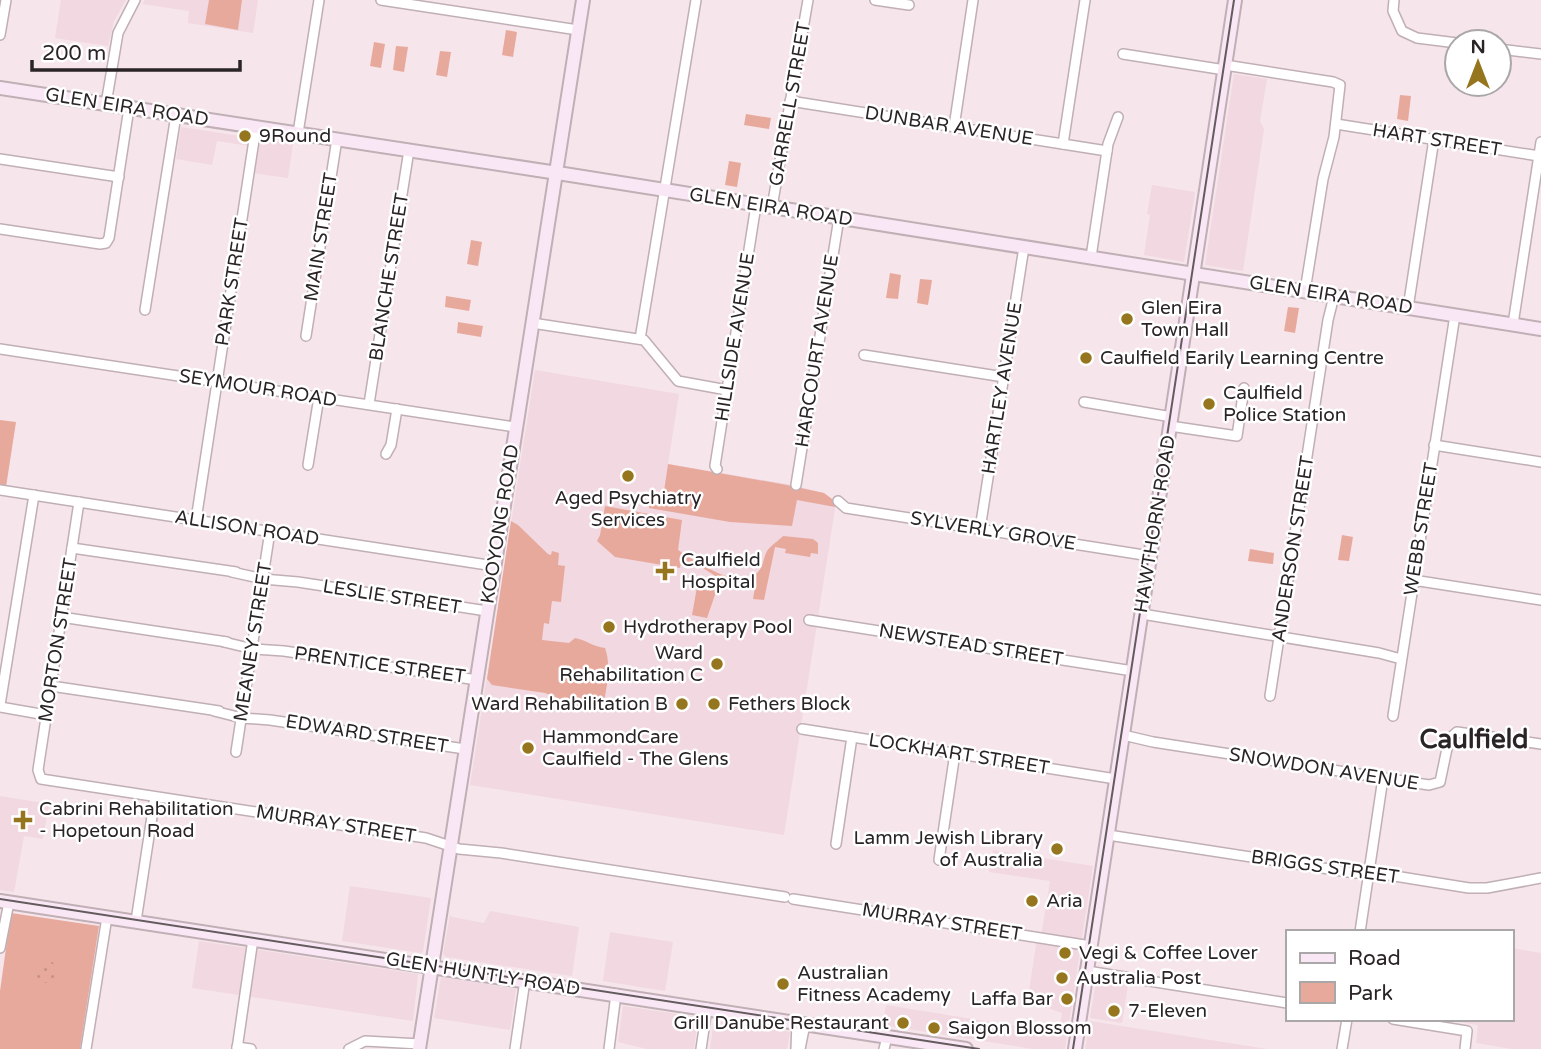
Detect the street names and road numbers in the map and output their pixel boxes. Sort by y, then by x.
street label: GARRELL STREET [765,20,815,188]
street label: GLEN EIRA ROAD [44,83,210,131]
street label: DUNBAR AVENUE [863,102,1035,150]
street label: HART STREET [1371,119,1504,161]
street label: MAIN STREET [300,171,342,303]
street label: GLEN EIRA ROAD [688,183,854,231]
street label: BLANCHE STREET [365,191,413,363]
street label: PARK STREET [211,216,253,348]
street label: HILLSIDE AVENUE [711,251,759,423]
street label: HARCOURT AVENUE [791,253,843,449]
street label: GLEN EIRA ROAD [1248,271,1414,319]
street label: HARTLEY AVENUE [978,300,1026,476]
street label: SEYMOUR ROAD [177,365,339,411]
street label: HAWTHORN ROAD [1130,433,1180,615]
street label: KOOYONG ROAD [477,443,523,605]
street label: ANDERSON STREET [1267,454,1319,644]
street label: WEBB STREET [1400,460,1442,597]
street label: ALLISON ROAD [173,506,321,550]
street label: SYLVERLY GROVE [909,507,1077,555]
street label: MORTON STREET [34,556,82,724]
street label: MEANEY STREET [230,560,277,723]
street label: LESLIE STREET [321,575,463,619]
street label: NEWSTEAD STREET [877,620,1065,671]
street label: PRENTICE STREET [293,642,468,688]
street label: EDWARD STREET [284,710,450,758]
street label: LOCKHART STREET [867,729,1051,779]
street label: SNOWDON AVENUE [1227,743,1421,795]
street label: MURRAY STREET [254,800,418,848]
street label: BRIGGS STREET [1249,846,1401,888]
street label: MURRAY STREET [860,898,1024,946]
street label: GLEN HUNTLY ROAD [384,948,582,1000]

